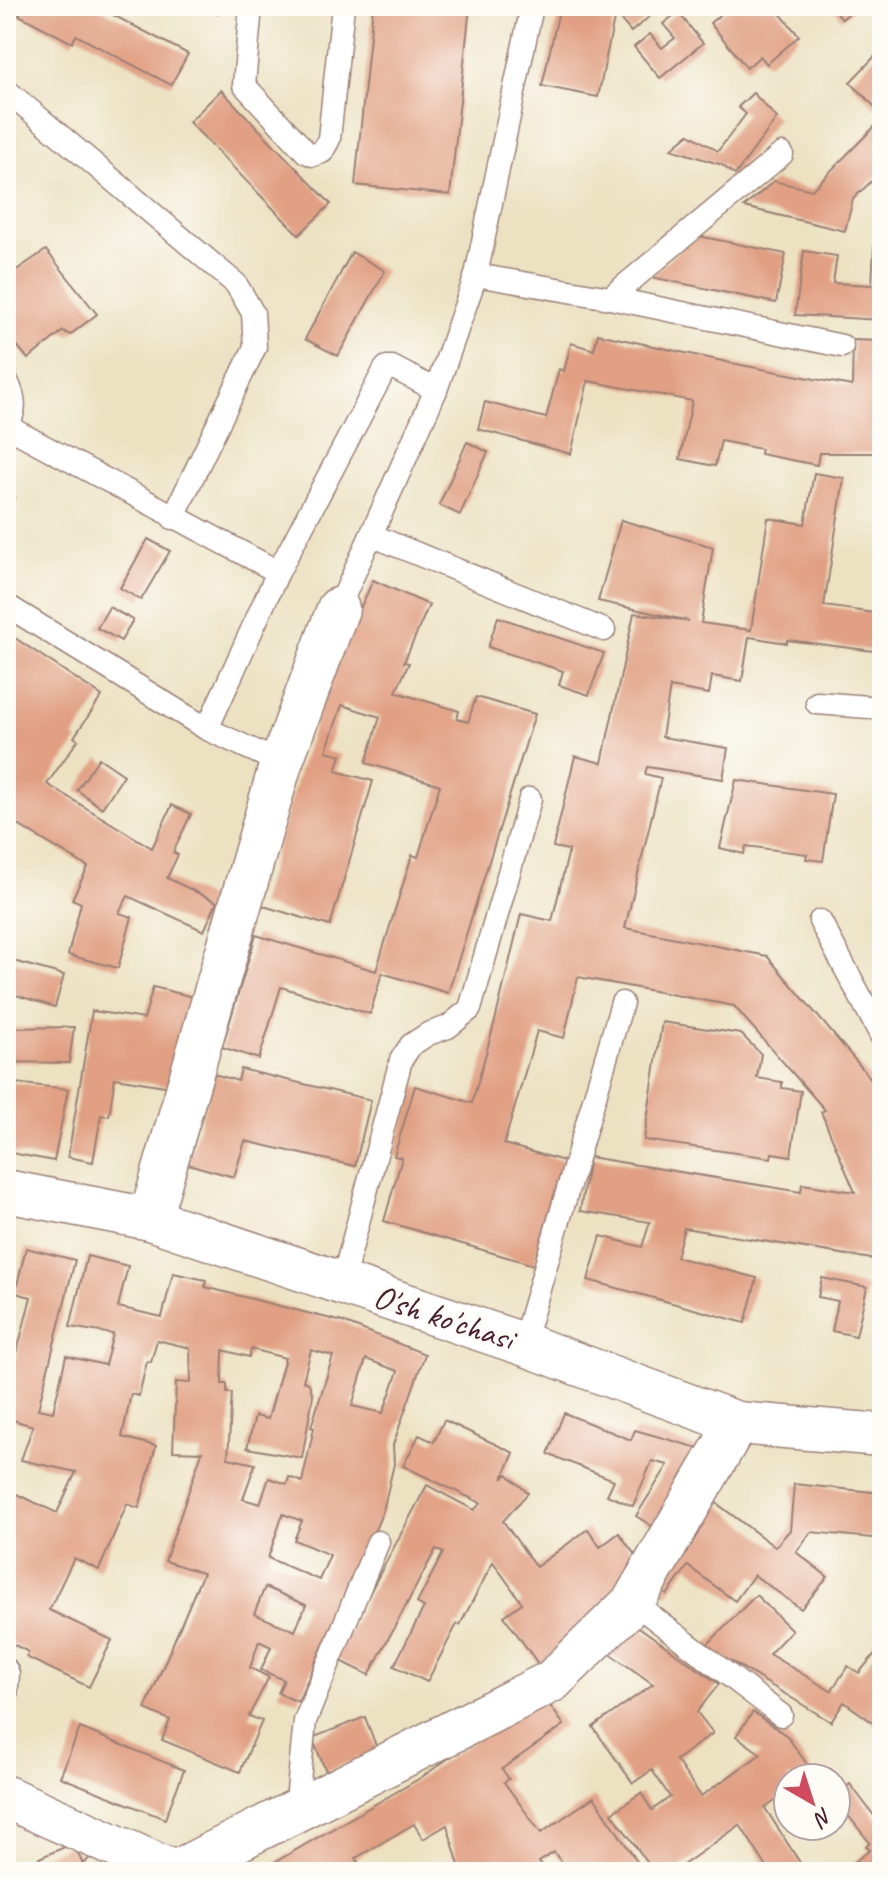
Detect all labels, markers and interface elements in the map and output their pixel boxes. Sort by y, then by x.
street label: O'sh ko'chasi [368,1274,523,1361]
north arrow [772,1762,852,1842]
text: N [807,1802,838,1834]

